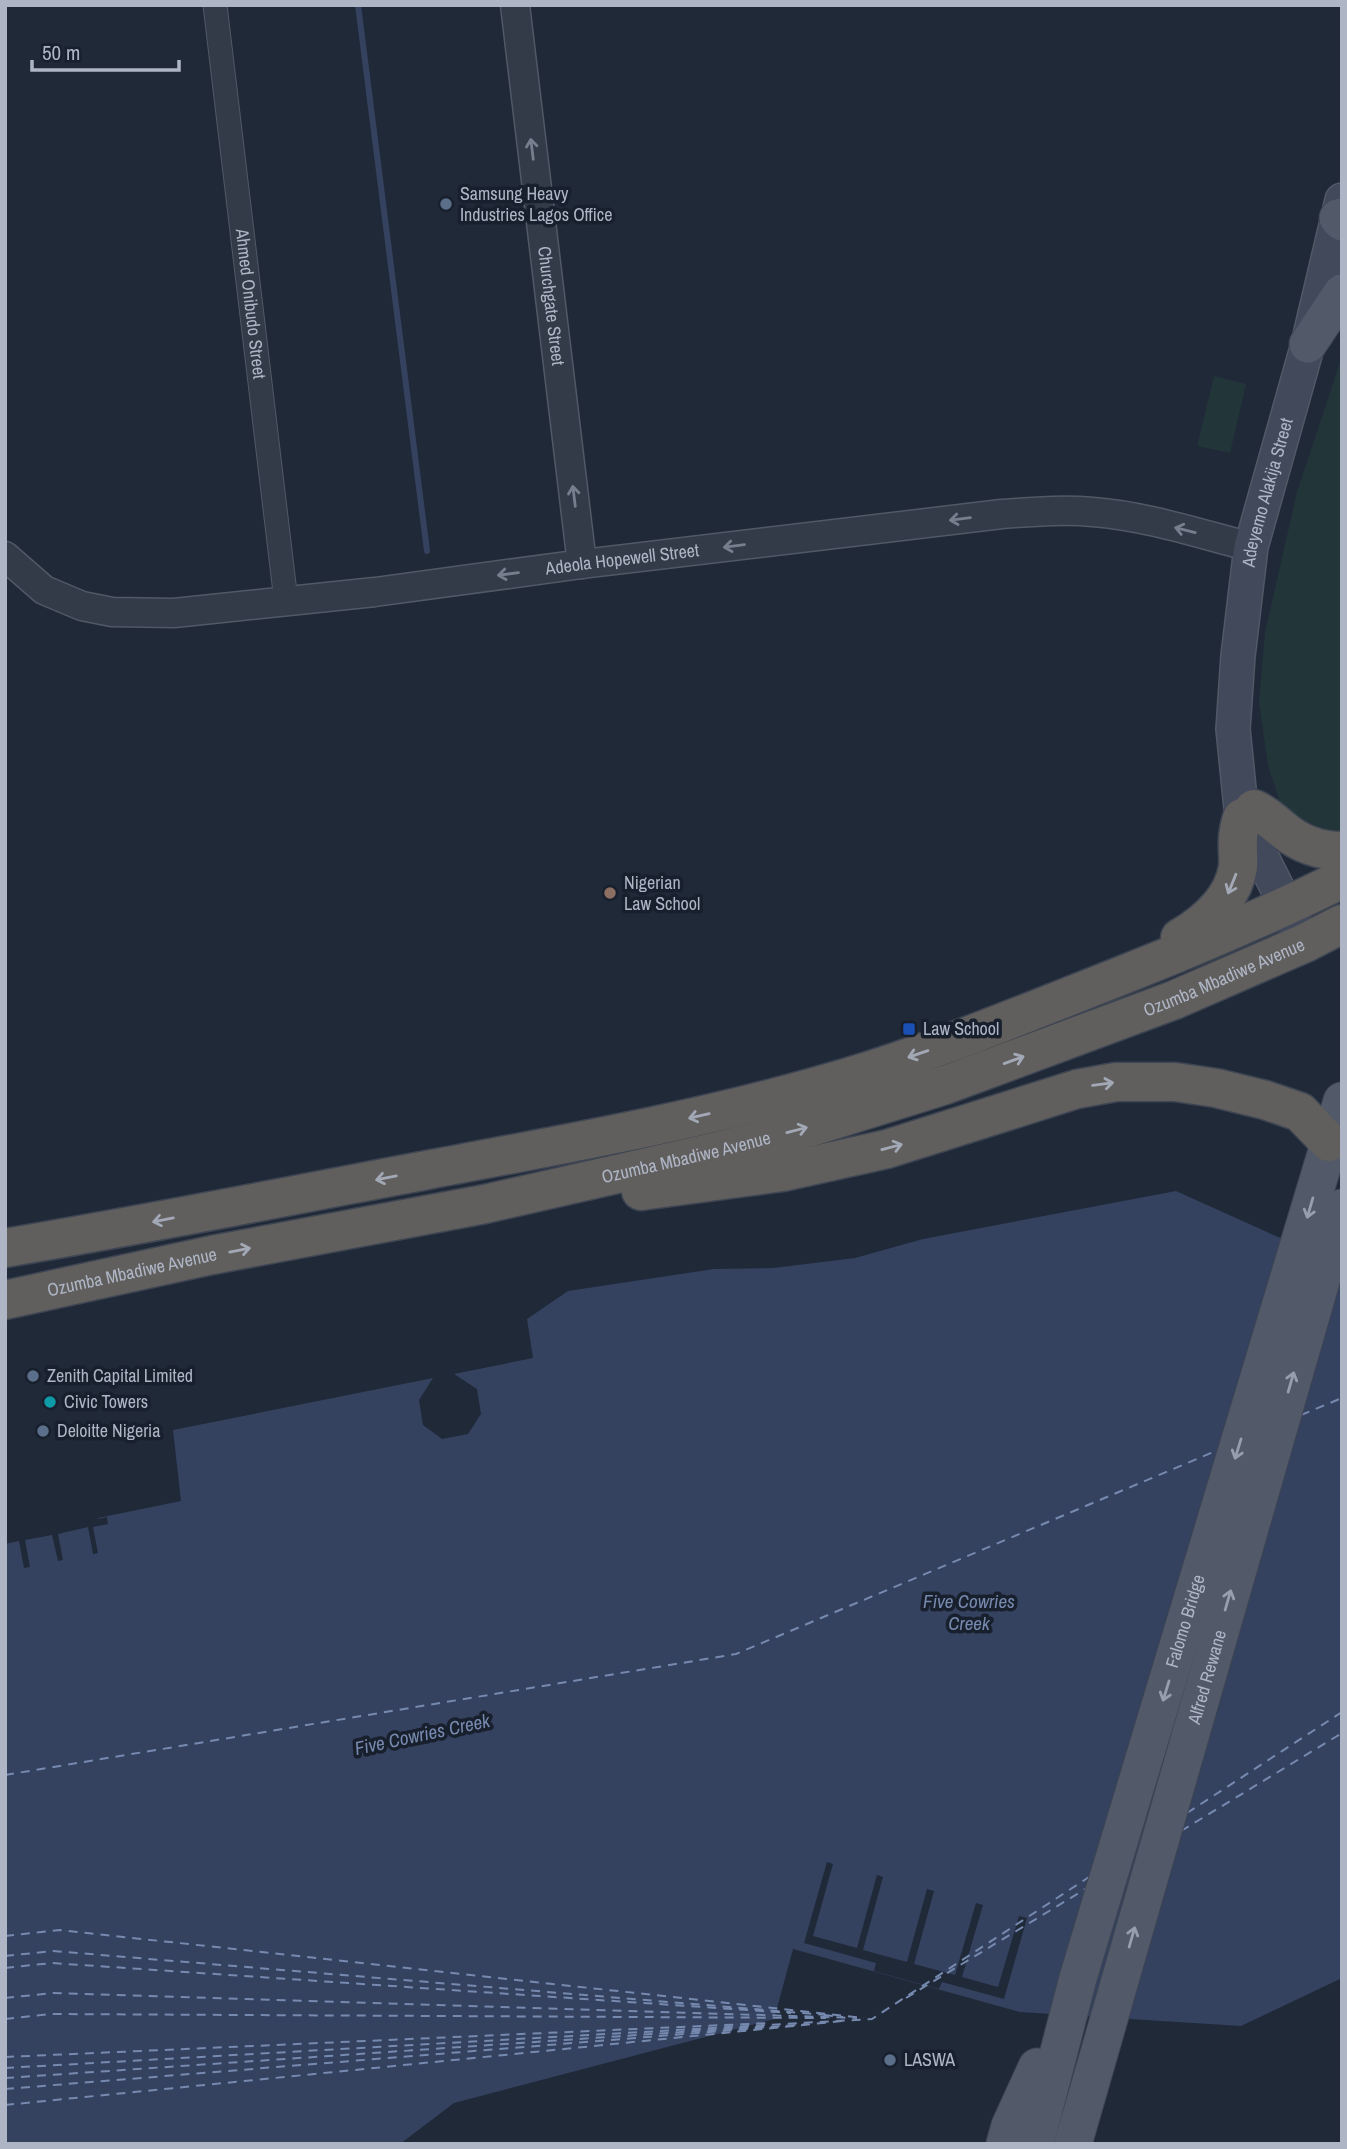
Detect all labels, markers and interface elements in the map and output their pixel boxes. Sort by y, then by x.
scale bar [32,28,178,72]
text: 50 m [42,38,80,67]
one-way arrow [525,138,538,161]
place label: Samsung Heavy Industries Lagos Office [460,181,612,227]
marker: Samsung Heavy Industries Lagos Office [438,196,454,212]
street label: Ahmed Onibudo Street [230,226,272,380]
street label: Churchgate Street [532,245,571,367]
street label: Adeyemo Alakija Street [1236,415,1299,569]
one-way arrow [568,485,581,508]
one-way arrow [949,512,972,525]
one-way arrow [1174,523,1197,536]
street label: Adeola Hopewell Street [543,537,700,581]
one-way arrow [723,539,746,552]
one-way arrow [497,567,520,580]
place label: Nigerian Law School [624,870,700,916]
one-way arrow [1224,873,1237,895]
marker: Nigerian Law School [602,885,618,901]
street label: Ozumba Mbadiwe Avenue [1140,932,1308,1022]
place label: Law School [923,1016,999,1041]
marker: Law School [901,1021,917,1037]
one-way arrow [908,1049,930,1061]
one-way arrow [1002,1053,1024,1065]
one-way arrow [1091,1078,1114,1091]
one-way arrow [688,1109,711,1123]
one-way arrow [786,1123,808,1136]
street label: Ozumba Mbadiwe Avenue [599,1125,773,1189]
one-way arrow [880,1140,903,1153]
one-way arrow [375,1172,398,1185]
one-way arrow [1302,1197,1315,1219]
one-way arrow [152,1214,175,1228]
street label: Ozumba Mbadiwe Avenue [45,1241,219,1302]
one-way arrow [228,1243,251,1256]
place label: Zenith Capital Limited [47,1363,193,1388]
marker: Zenith Capital Limited [25,1368,41,1384]
one-way arrow [1286,1371,1299,1393]
place label: Civic Towers [64,1389,148,1414]
marker: Civic Towers [42,1394,58,1410]
place label: Deloitte Nigeria [57,1418,160,1443]
marker: Deloitte Nigeria [35,1423,51,1439]
one-way arrow [1230,1438,1243,1460]
street label: Falomo Bridge [1159,1571,1211,1671]
water label: Five Cowries Creek [923,1588,1015,1636]
one-way arrow [1222,1589,1235,1612]
street label: Alfred Rewane [1181,1627,1232,1728]
one-way arrow [1158,1680,1171,1702]
water label: Five Cowries Creek [352,1707,493,1761]
one-way arrow [1126,1926,1139,1948]
place label: LASWA [904,2047,955,2072]
marker: LASWA [882,2052,898,2068]

